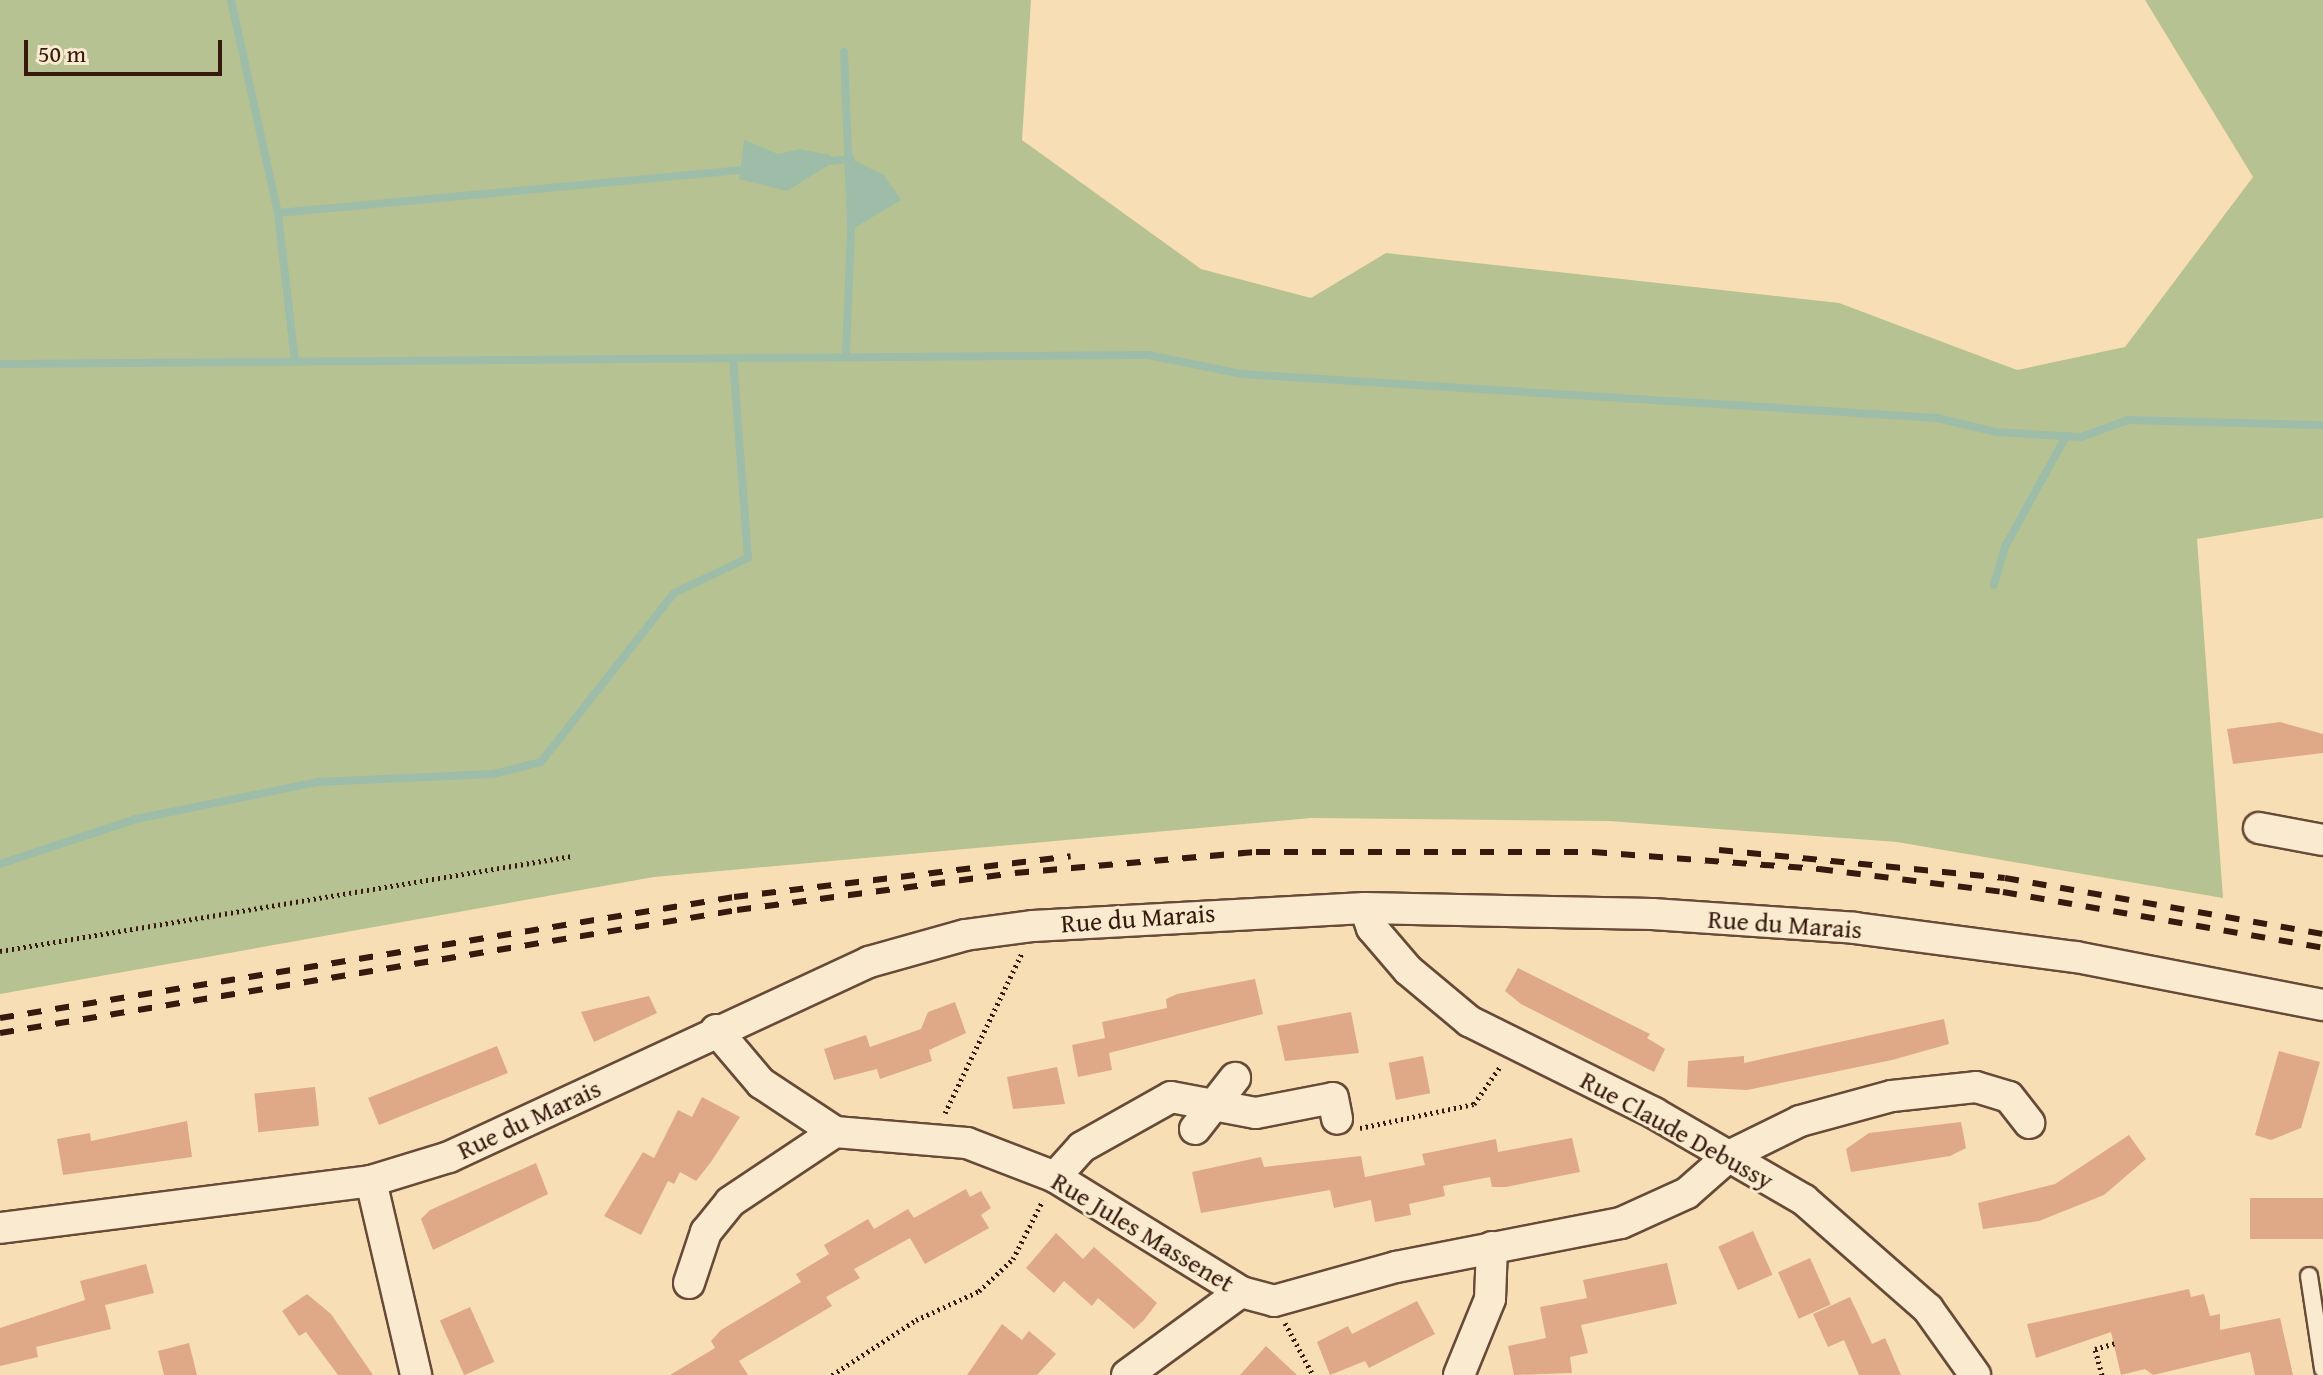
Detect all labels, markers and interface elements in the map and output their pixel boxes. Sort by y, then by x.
scale bar [28,24,226,74]
text: 50 m [38,36,86,71]
street label: Rue du Marais [1060,897,1216,939]
street label: Rue du Marais [1707,903,1863,945]
street label: Rue Claude Debussy [1575,1064,1779,1196]
street label: Rue du Marais [452,1072,606,1166]
street label: Rue Jules Massenet [1046,1165,1240,1299]

